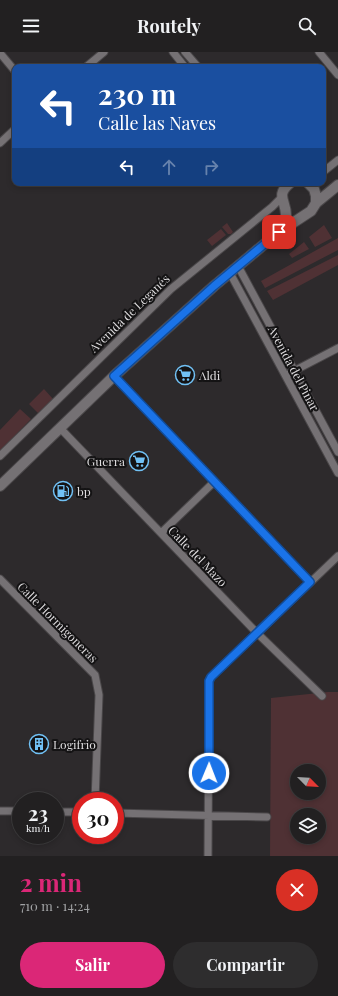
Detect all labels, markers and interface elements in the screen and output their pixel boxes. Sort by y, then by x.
text: Routely [137,14,201,38]
icon: menu [20,15,42,37]
icon: search [296,15,318,37]
text: 230 m [98,75,176,112]
icon: left [32,80,84,132]
text: Calle las Naves [98,111,216,135]
icon: left [116,156,138,178]
icon: ahead [158,156,180,178]
icon: right [200,156,222,178]
pin [262,215,296,249]
icon: arrive [268,221,290,243]
street label: Avenida de Leganés [85,270,173,356]
street label: Avenida del Pinar [264,322,324,414]
supermarket icon: Aldi [174,364,196,386]
place label: Aldi [198,367,221,383]
supermarket icon: Guerra [128,450,150,472]
place label: Guerra [87,453,125,469]
fuel station icon: bp [52,480,74,502]
place label: bp [77,483,91,499]
street label: Calle del Mazo [165,522,231,590]
street label: Calle Hormigoneras [14,578,102,666]
building icon: Logifrio [28,733,50,755]
place label: Logifrio [53,736,96,752]
position arrow [188,752,230,794]
north arrow [290,764,326,800]
map controls [290,764,326,844]
speed limit sign: 30 [72,792,124,844]
text: 23 [28,799,48,826]
button: layers [290,808,326,844]
text: km/h [26,821,50,835]
text: 2 min [20,866,82,898]
button: close [276,869,318,911]
text: 710 m · 14:24 [20,897,90,914]
button: Salir [20,942,165,988]
button: Compartir [173,942,318,988]

